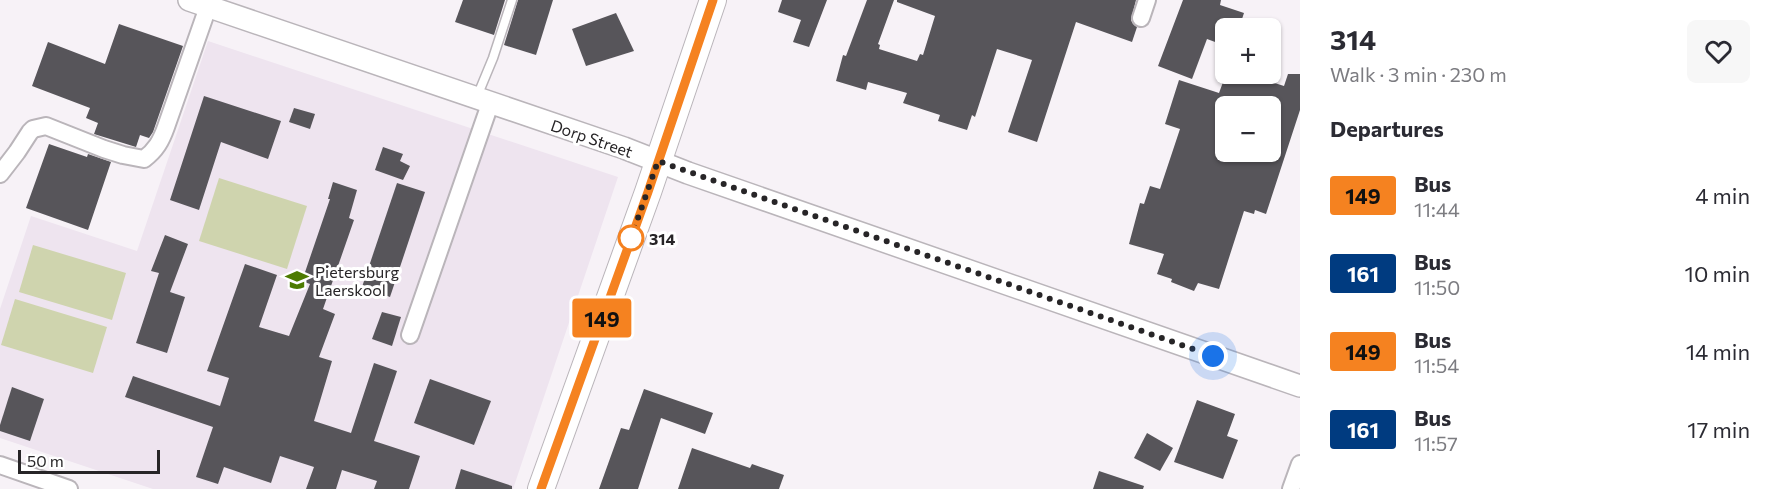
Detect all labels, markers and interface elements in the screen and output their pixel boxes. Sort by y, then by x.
map controls [1215,18,1281,162]
button: + [1215,18,1281,84]
button: heart [1687,20,1750,83]
text: 314 [1330,22,1376,56]
text: Walk · 3 min · 230 m [1330,62,1507,86]
button: − [1215,96,1281,162]
street label: Dorp Street [548,115,636,161]
text: Departures [1330,115,1444,142]
text: Bus [1414,170,1451,197]
text: 4 min [1695,182,1750,209]
text: 149 [1345,183,1381,208]
text: 11:44 [1414,197,1460,221]
marker: 314 [618,225,644,251]
place label: 314 [649,229,676,248]
text: Bus [1414,248,1451,275]
text: 10 min [1685,260,1750,287]
text: 161 [1347,261,1379,286]
place label: Pietersburg Laerskool [315,262,400,299]
school or university icon: Pietersburg Laerskool [284,267,310,293]
text: 11:50 [1414,275,1460,299]
line badge: 149 [568,298,636,338]
text: 149 [584,306,620,331]
text: Bus [1414,326,1451,353]
text: 14 min [1686,338,1750,365]
text: 149 [1345,339,1381,364]
your location [1198,341,1228,371]
text: 11:54 [1414,353,1459,377]
text: Bus [1414,404,1451,431]
text: 17 min [1687,416,1750,443]
text: 161 [1347,417,1379,442]
text: 11:57 [1414,431,1458,455]
scale bar [18,447,160,474]
text: 50 m [27,451,64,470]

